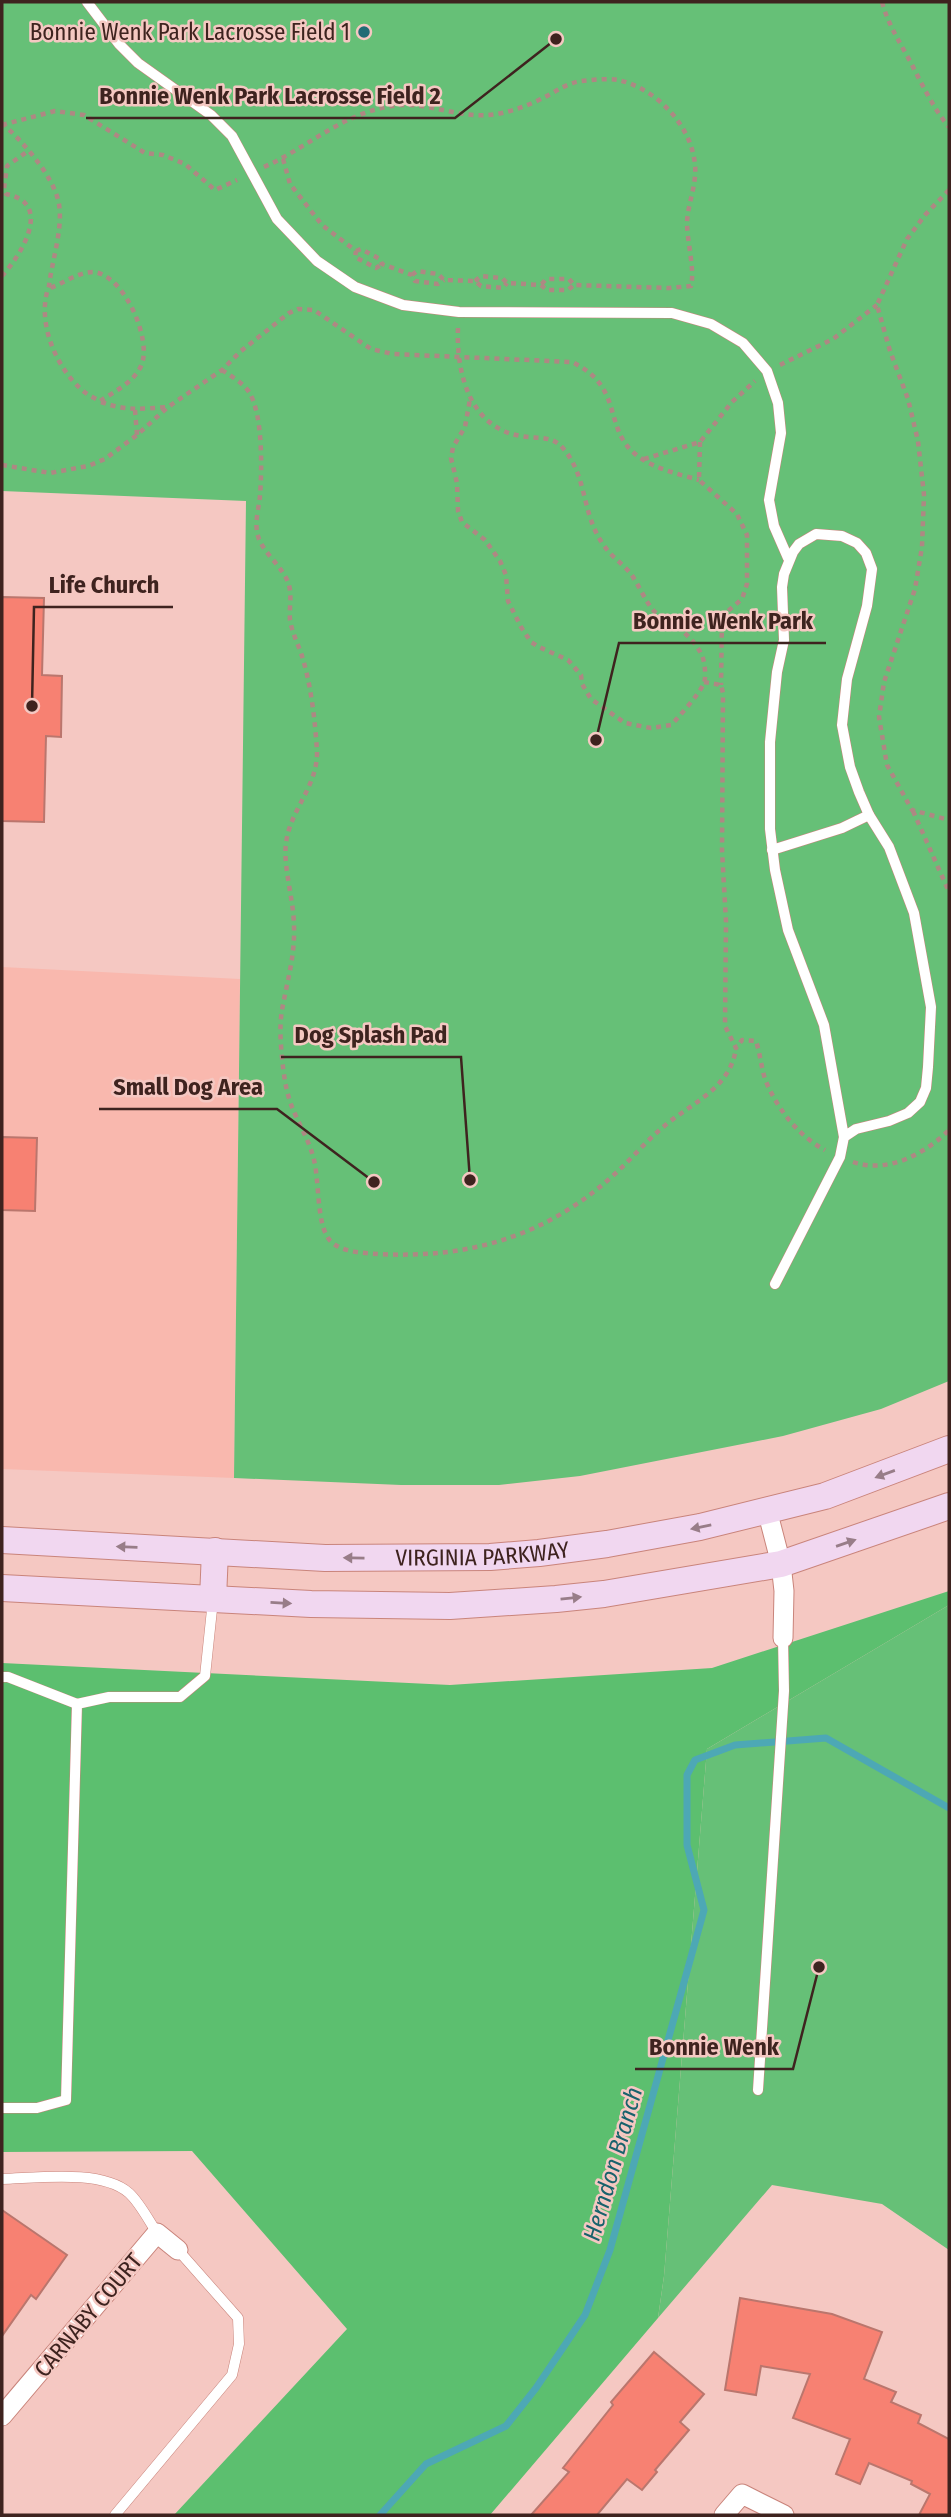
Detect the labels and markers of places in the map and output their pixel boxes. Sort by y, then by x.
place label: Bonnie Wenk Park Lacrosse Field 1 [30,18,350,46]
marker: Bonnie Wenk Park Lacrosse Field 1 [356,24,372,40]
callout: Bonnie Wenk Park Lacrosse Field 2 [86,73,455,118]
callout: Life Church [34,562,173,607]
callout: Bonnie Wenk Park [619,598,826,643]
callout: Dog Splash Pad [281,1012,461,1057]
callout: Small Dog Area [99,1064,277,1109]
callout: Bonnie Wenk [635,2024,793,2069]

